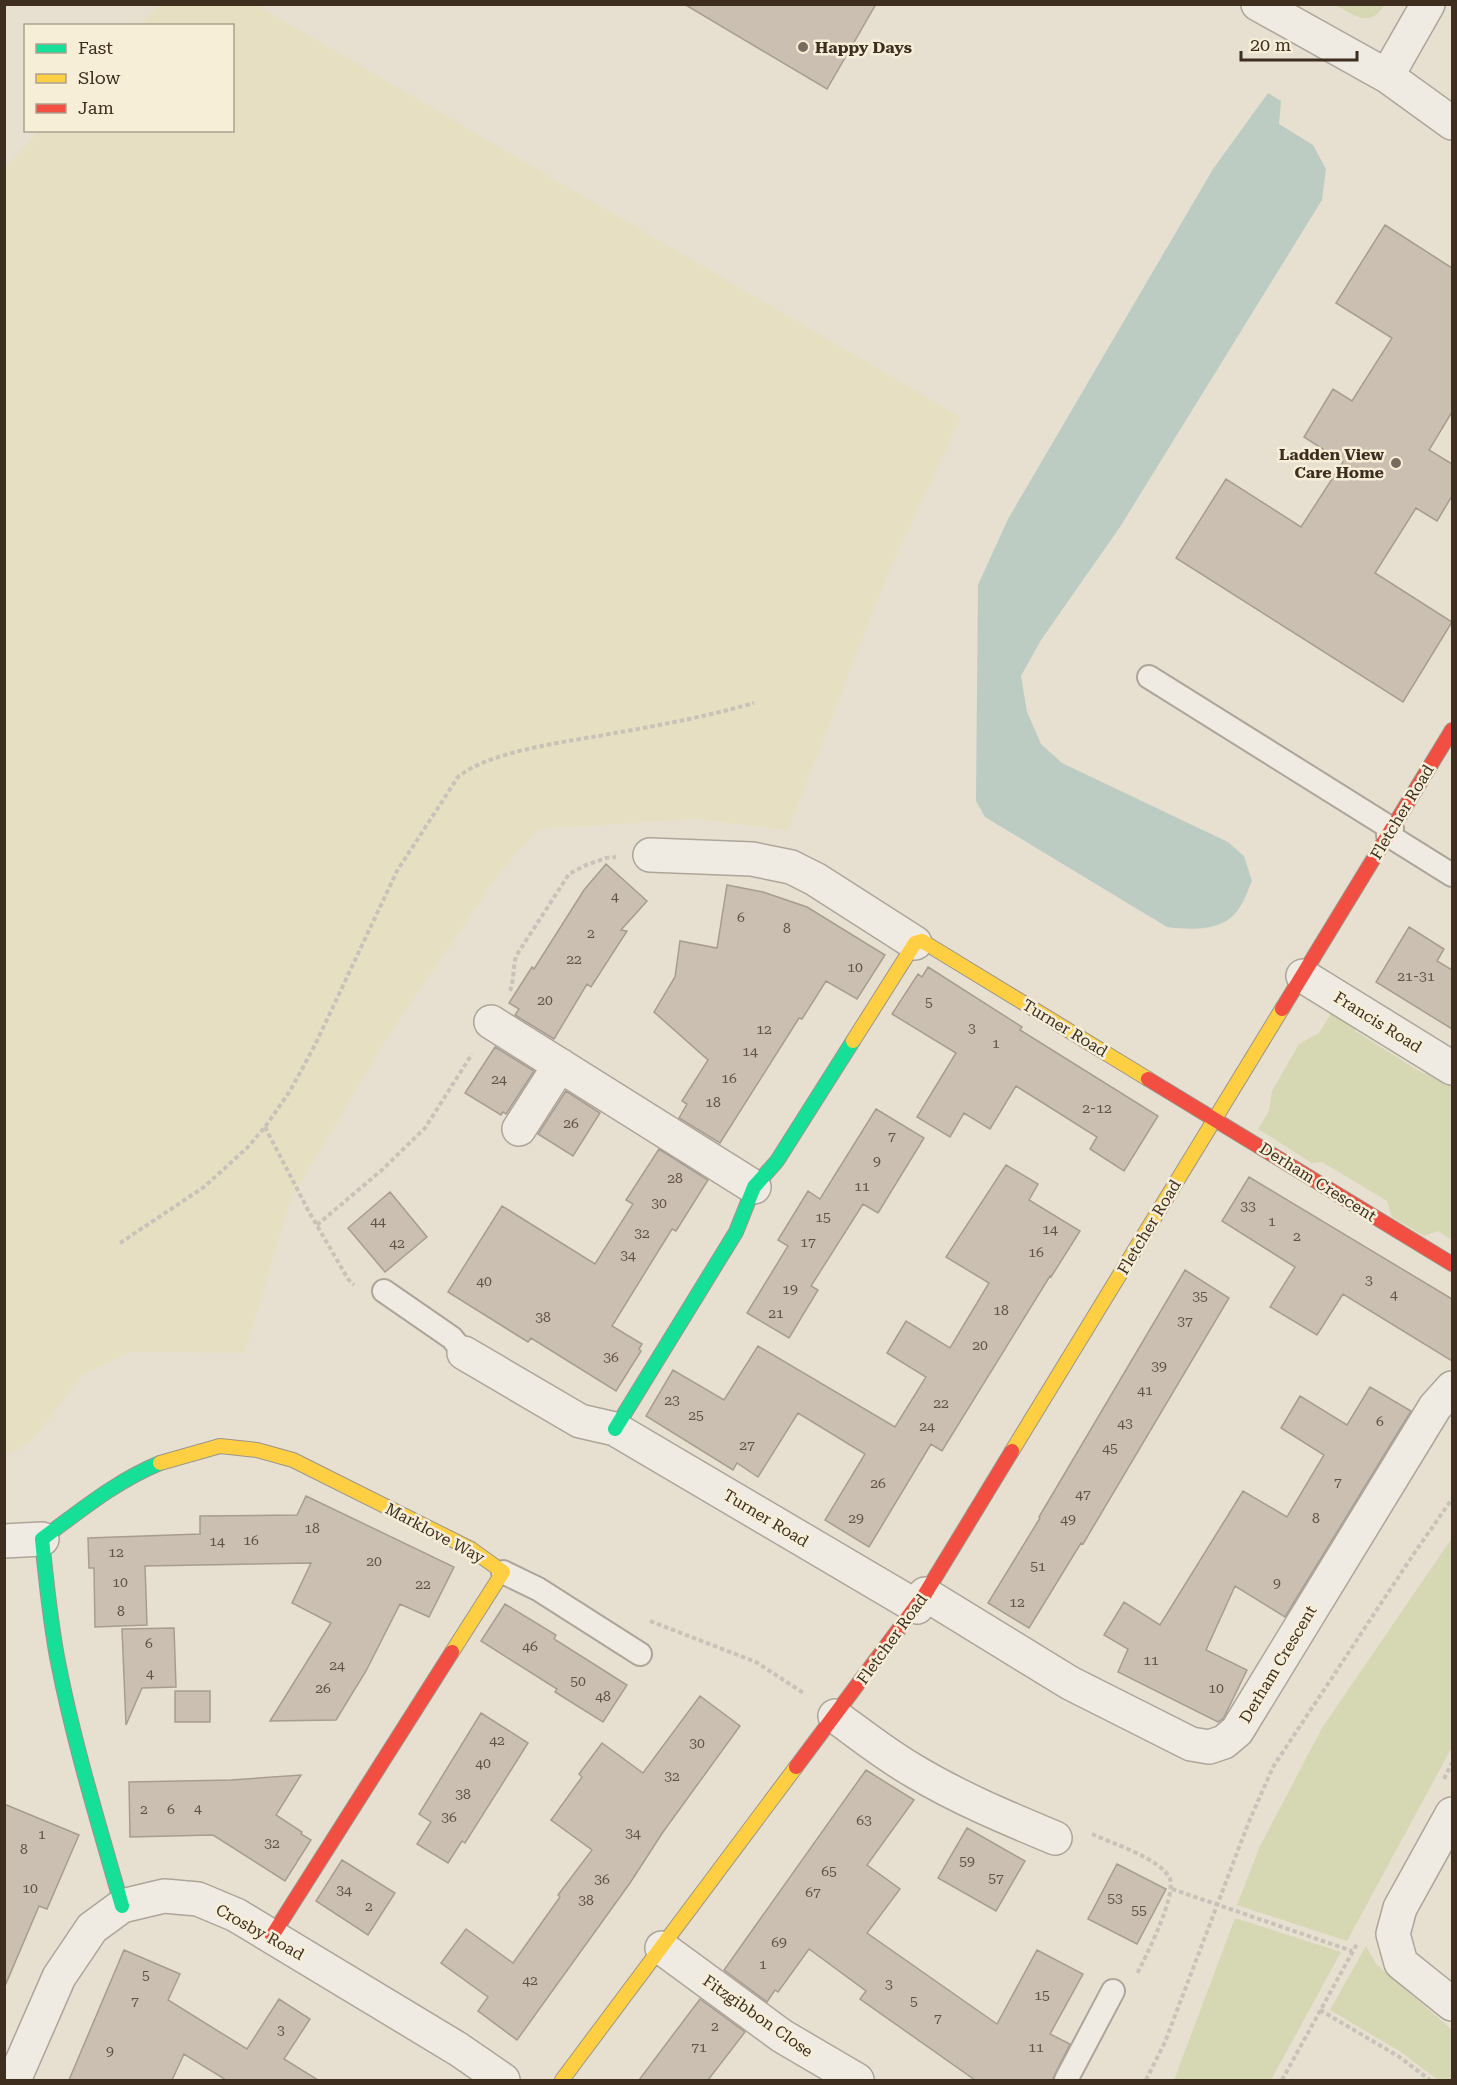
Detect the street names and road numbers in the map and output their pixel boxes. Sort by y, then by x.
street label: Fletcher Road [1366,761,1438,863]
street label: Francis Road [1331,987,1425,1057]
street label: Turner Road [1019,995,1111,1061]
street label: Derham Crescent [1256,1139,1380,1226]
street label: Fletcher Road [1113,1176,1185,1278]
street label: Turner Road [720,1485,812,1551]
street label: Marklove Way [382,1499,488,1567]
street label: Fletcher Road [853,1590,931,1688]
street label: Derham Crescent [1235,1602,1321,1726]
street label: Crosby Road [212,1900,308,1964]
street label: Fitzgibbon Close [699,1971,817,2061]

